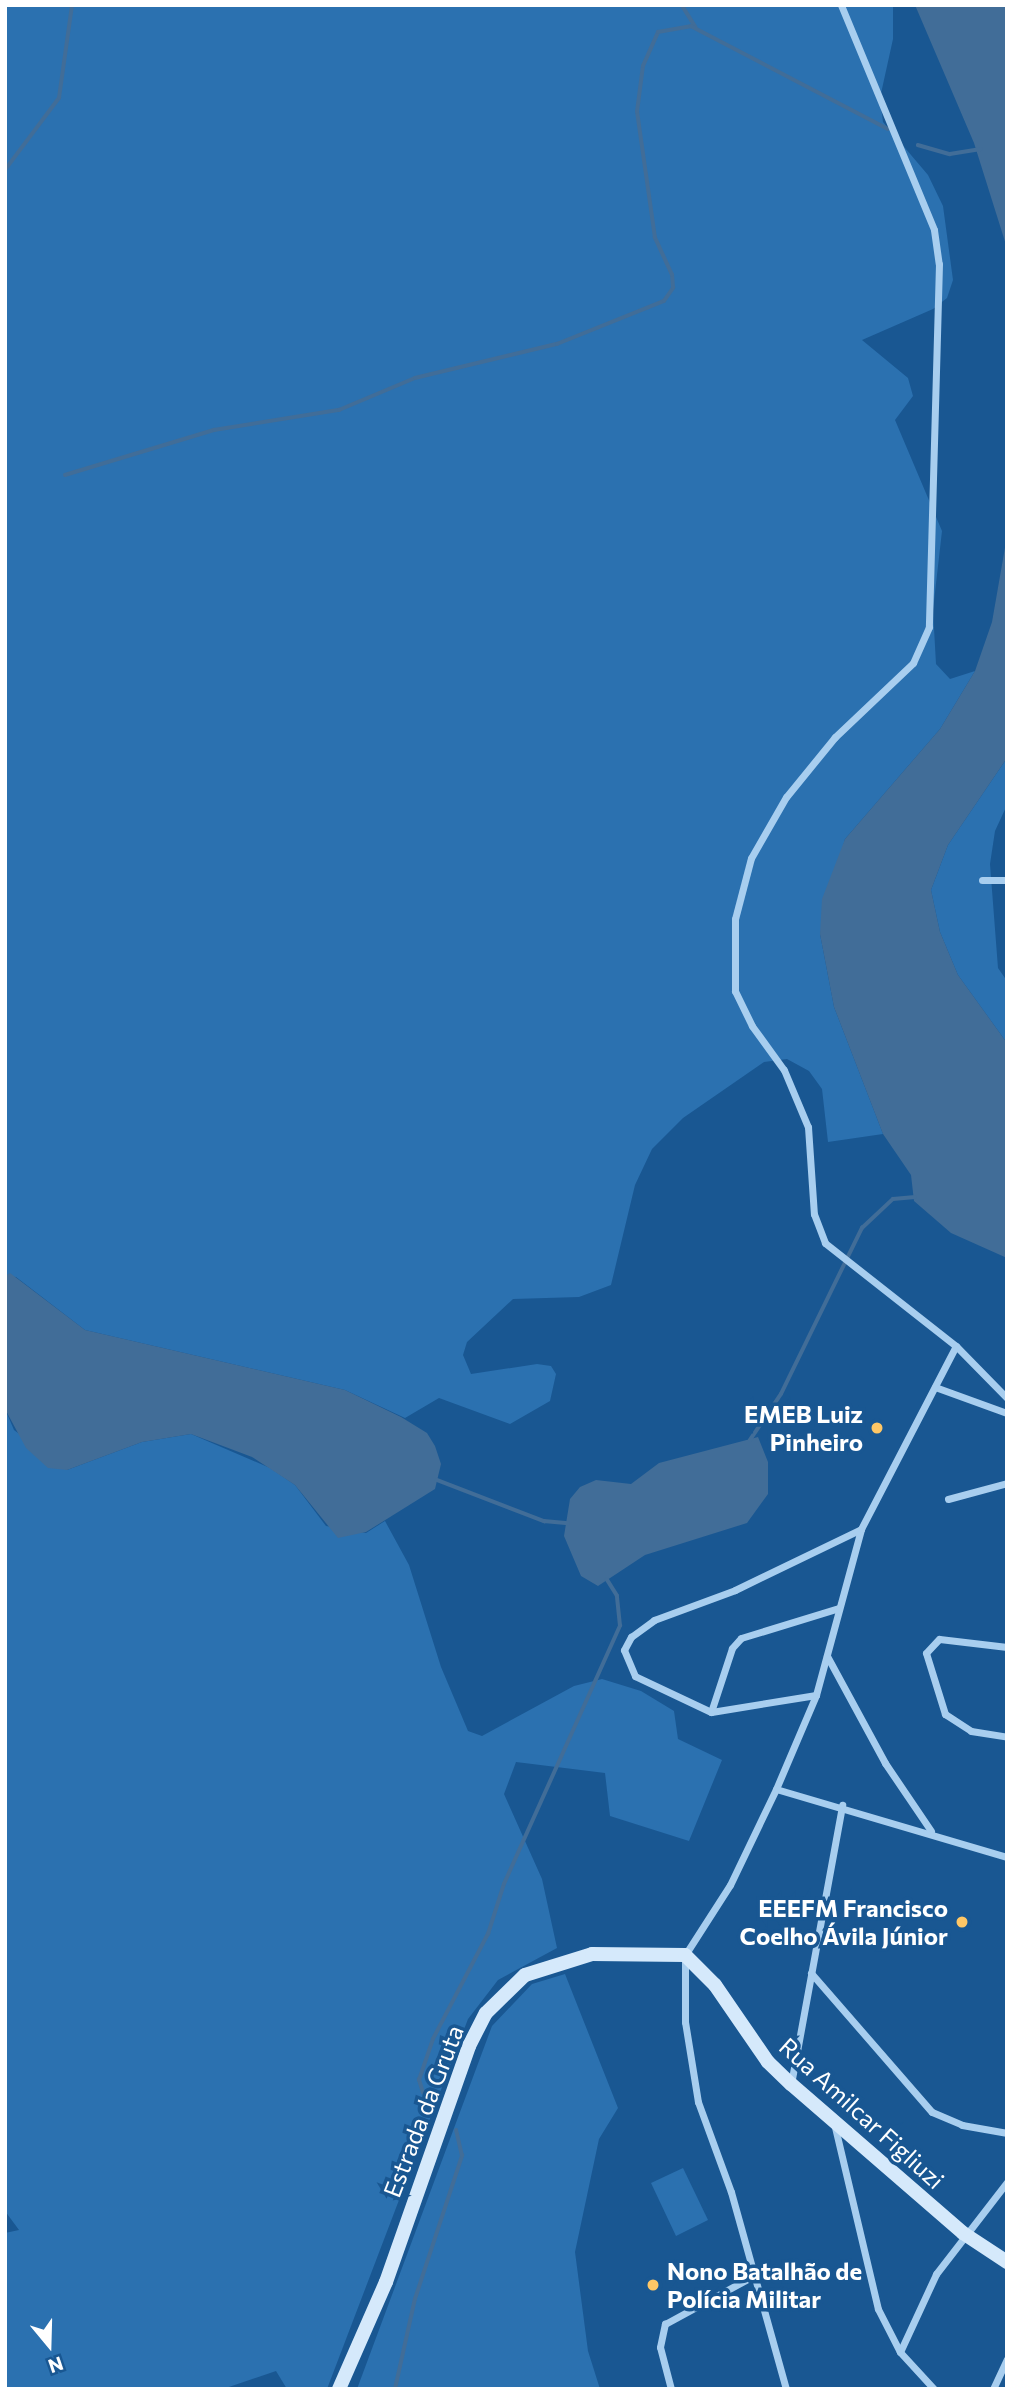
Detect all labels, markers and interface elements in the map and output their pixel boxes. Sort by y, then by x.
place label: EMEB Luiz Pinheiro [744,1400,863,1456]
marker: EMEB Luiz Pinheiro [869,1420,885,1436]
place label: EEEFM Francisco Coelho Ávila Júnior [740,1894,948,1950]
marker: EEEFM Francisco Coelho Ávila Júnior [954,1914,970,1930]
street label: Estrada da Gruta [377,2021,469,2201]
street label: Rua Amilcar Figliuzi [774,2032,950,2194]
place label: Nono Batalhão de Polícia Militar [667,2257,862,2313]
marker: Nono Batalhão de Polícia Militar [645,2277,661,2293]
north arrow [14,2310,84,2380]
text: N [46,2352,66,2379]

